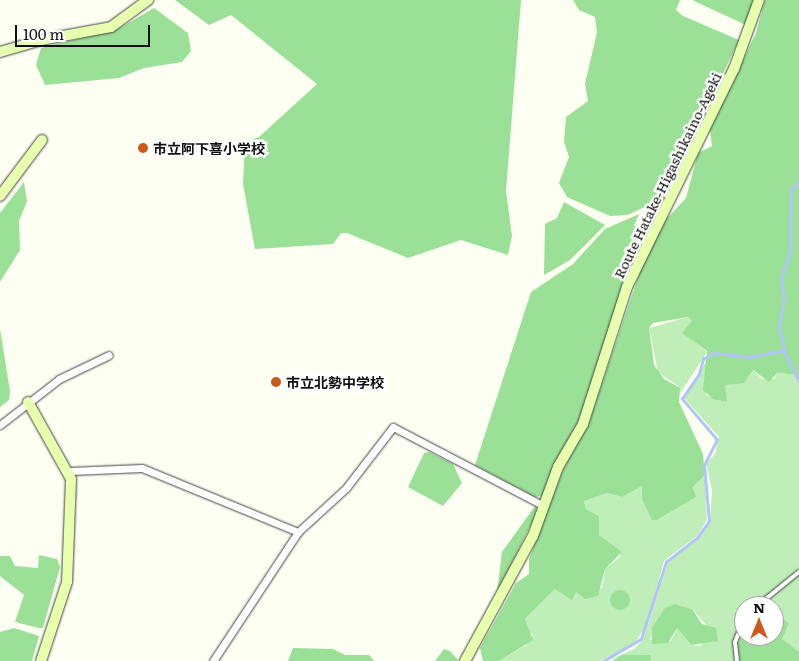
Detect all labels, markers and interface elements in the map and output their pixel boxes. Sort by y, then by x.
scale bar [18,15,152,47]
text: 100 m [23,22,64,45]
street label: Route Hatake-Higashikaino-Ageki [610,69,724,281]
place label: 市立阿下喜小学校 [153,140,265,156]
marker: 市立阿下喜小学校 [137,142,149,154]
place label: 市立北勢中学校 [286,374,384,390]
marker: 市立北勢中学校 [270,376,282,388]
north arrow [734,596,784,646]
text: N [753,597,765,617]

